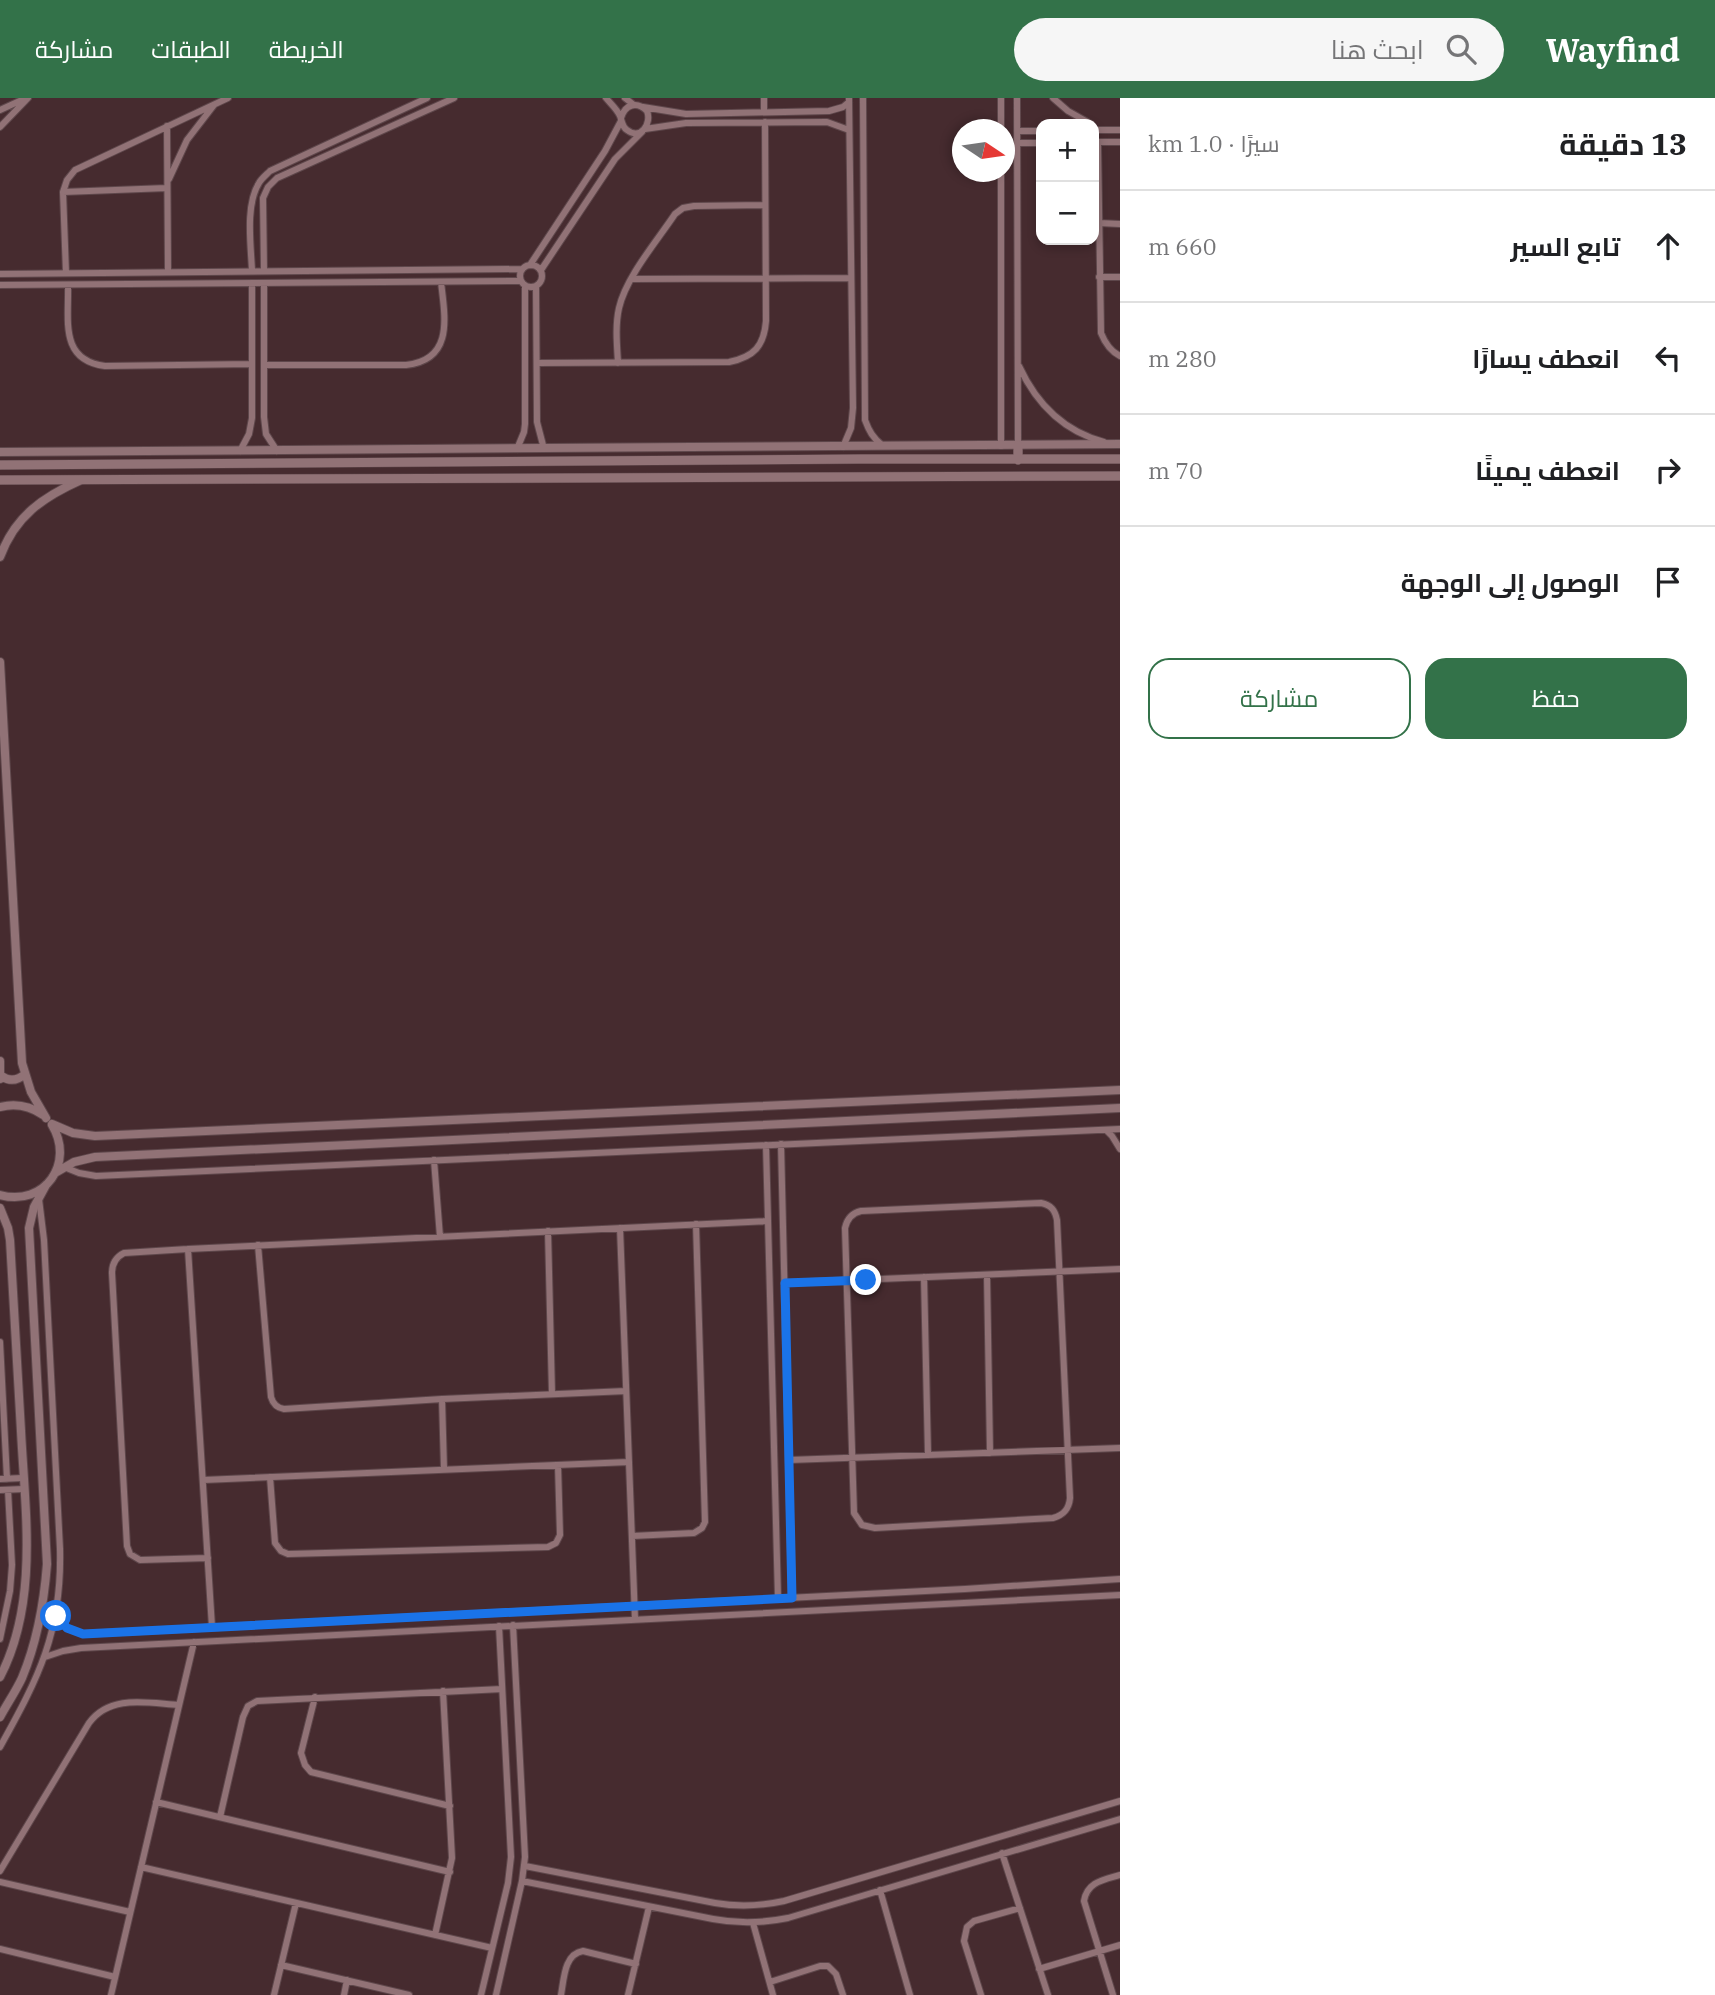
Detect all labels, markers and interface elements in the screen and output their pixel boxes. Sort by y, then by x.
search box [1014,18,1504,81]
text: Wayfind [1546,28,1680,71]
icon: search [1442,30,1480,68]
text: ابحث هنا [1331,32,1424,66]
text: مشاركة [35,33,113,65]
text: الطبقات [151,33,231,65]
text: الخريطة [269,33,344,65]
north arrow [952,119,1015,182]
map controls [1036,119,1099,245]
button: + [1036,119,1099,182]
text: 13 دقيقة [1559,124,1687,163]
text: سيرًا · 1.0 km [1148,128,1279,158]
button: − [1036,182,1099,245]
icon: ahead [1649,227,1687,265]
text: تابع السير [1511,229,1620,263]
text: 660 m [1148,231,1217,261]
icon: left [1649,339,1687,377]
text: انعطف يسارًا [1472,341,1620,375]
text: 280 m [1148,343,1217,373]
icon: right [1649,451,1687,489]
text: انعطف يمينًا [1475,453,1620,487]
text: 70 m [1148,455,1203,485]
icon: arrive [1649,563,1687,601]
text: الوصول إلى الوجهة [1401,565,1620,599]
button: مشاركة [1148,658,1411,739]
button: حفظ [1425,658,1687,739]
route end [850,1264,881,1295]
route start [40,1600,71,1631]

